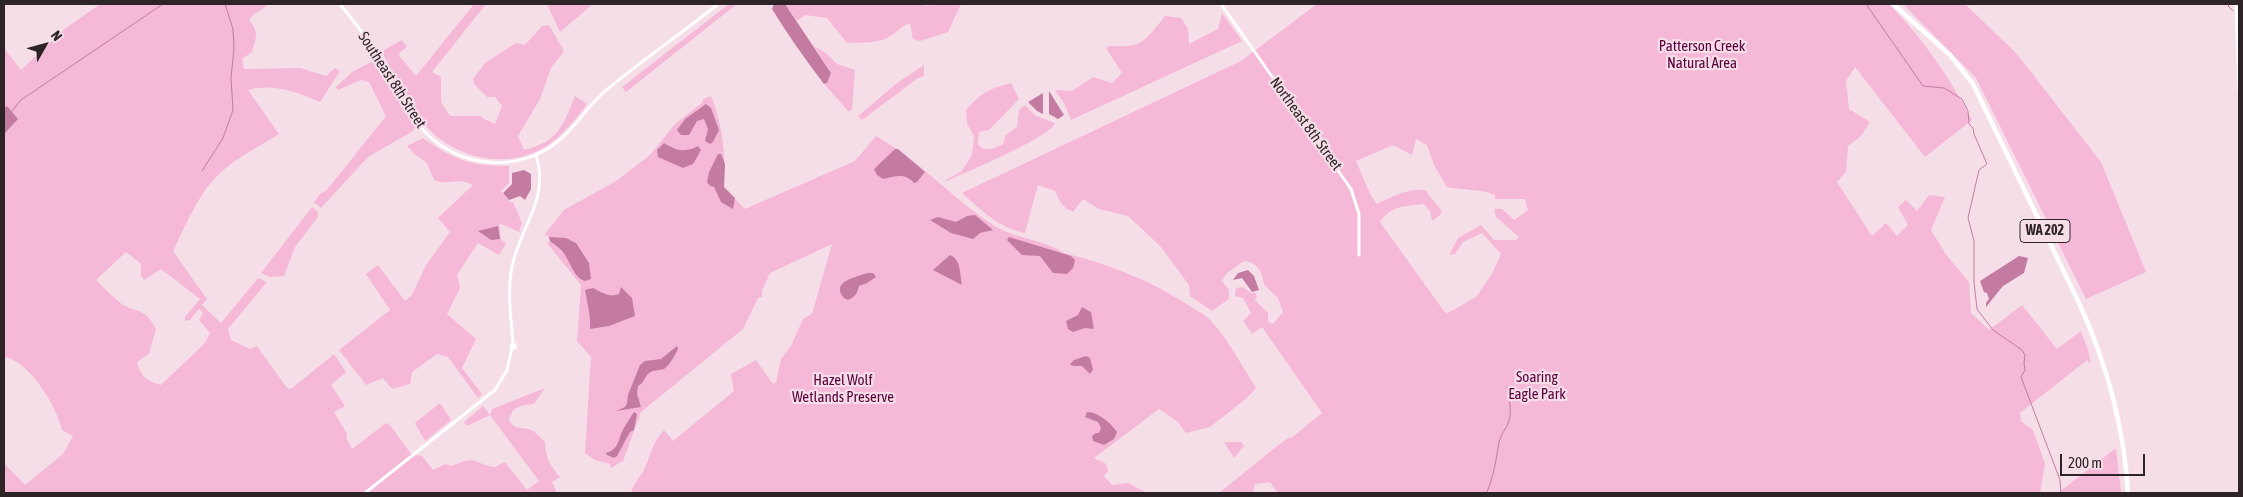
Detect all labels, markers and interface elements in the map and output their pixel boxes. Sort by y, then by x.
north arrow [20,20,70,70]
text: N [48,28,66,44]
street label: Southeast 8th Street [354,28,430,132]
park label: Patterson Creek Natural Area [1659,37,1745,72]
street label: Northeast 8th Street [1266,74,1346,174]
road number: WA 202 [2020,220,2070,242]
park label: Soaring Eagle Park [1508,368,1566,403]
park label: Hazel Wolf Wetlands Preserve [792,371,894,406]
scale bar [2063,444,2148,476]
text: 200 m [2068,454,2102,471]

